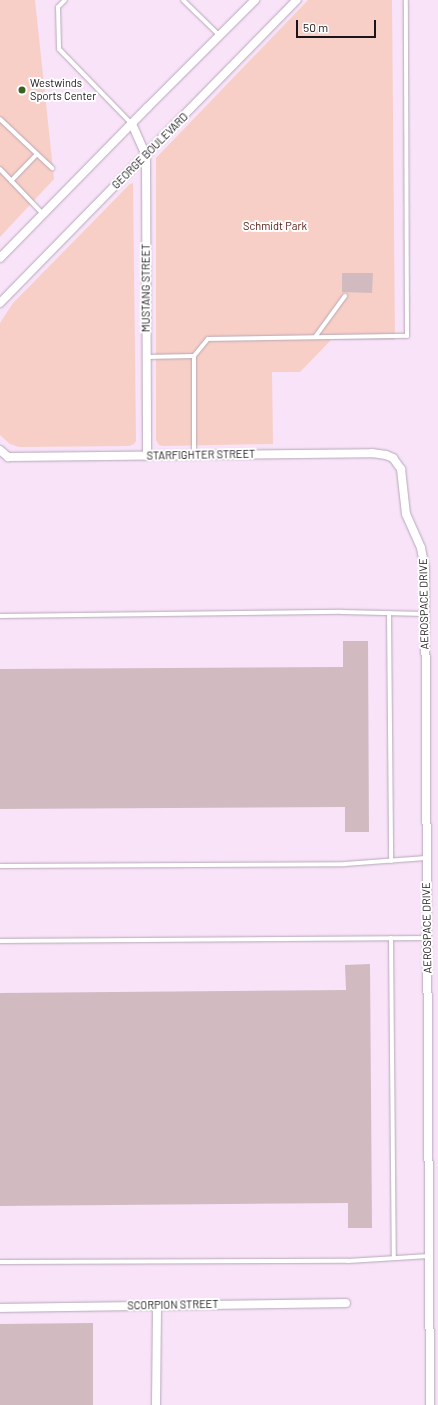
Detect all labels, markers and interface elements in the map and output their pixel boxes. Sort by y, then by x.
scale bar [298,12,378,38]
text: 50 m [303,20,328,34]
place label: Westwinds Sports Center [30,77,96,103]
marker: Westwinds Sports Center [17,85,27,95]
street label: GEORGE BOULEVARD [109,110,191,192]
park label: Schmidt Park [243,219,307,233]
street label: MUSTANG STREET [139,244,153,332]
street label: STARFIGHTER STREET [146,447,256,463]
street label: AEROSPACE DRIVE [417,558,431,650]
street label: AEROSPACE DRIVE [420,882,434,974]
street label: SCORPION STREET [127,1298,219,1312]

